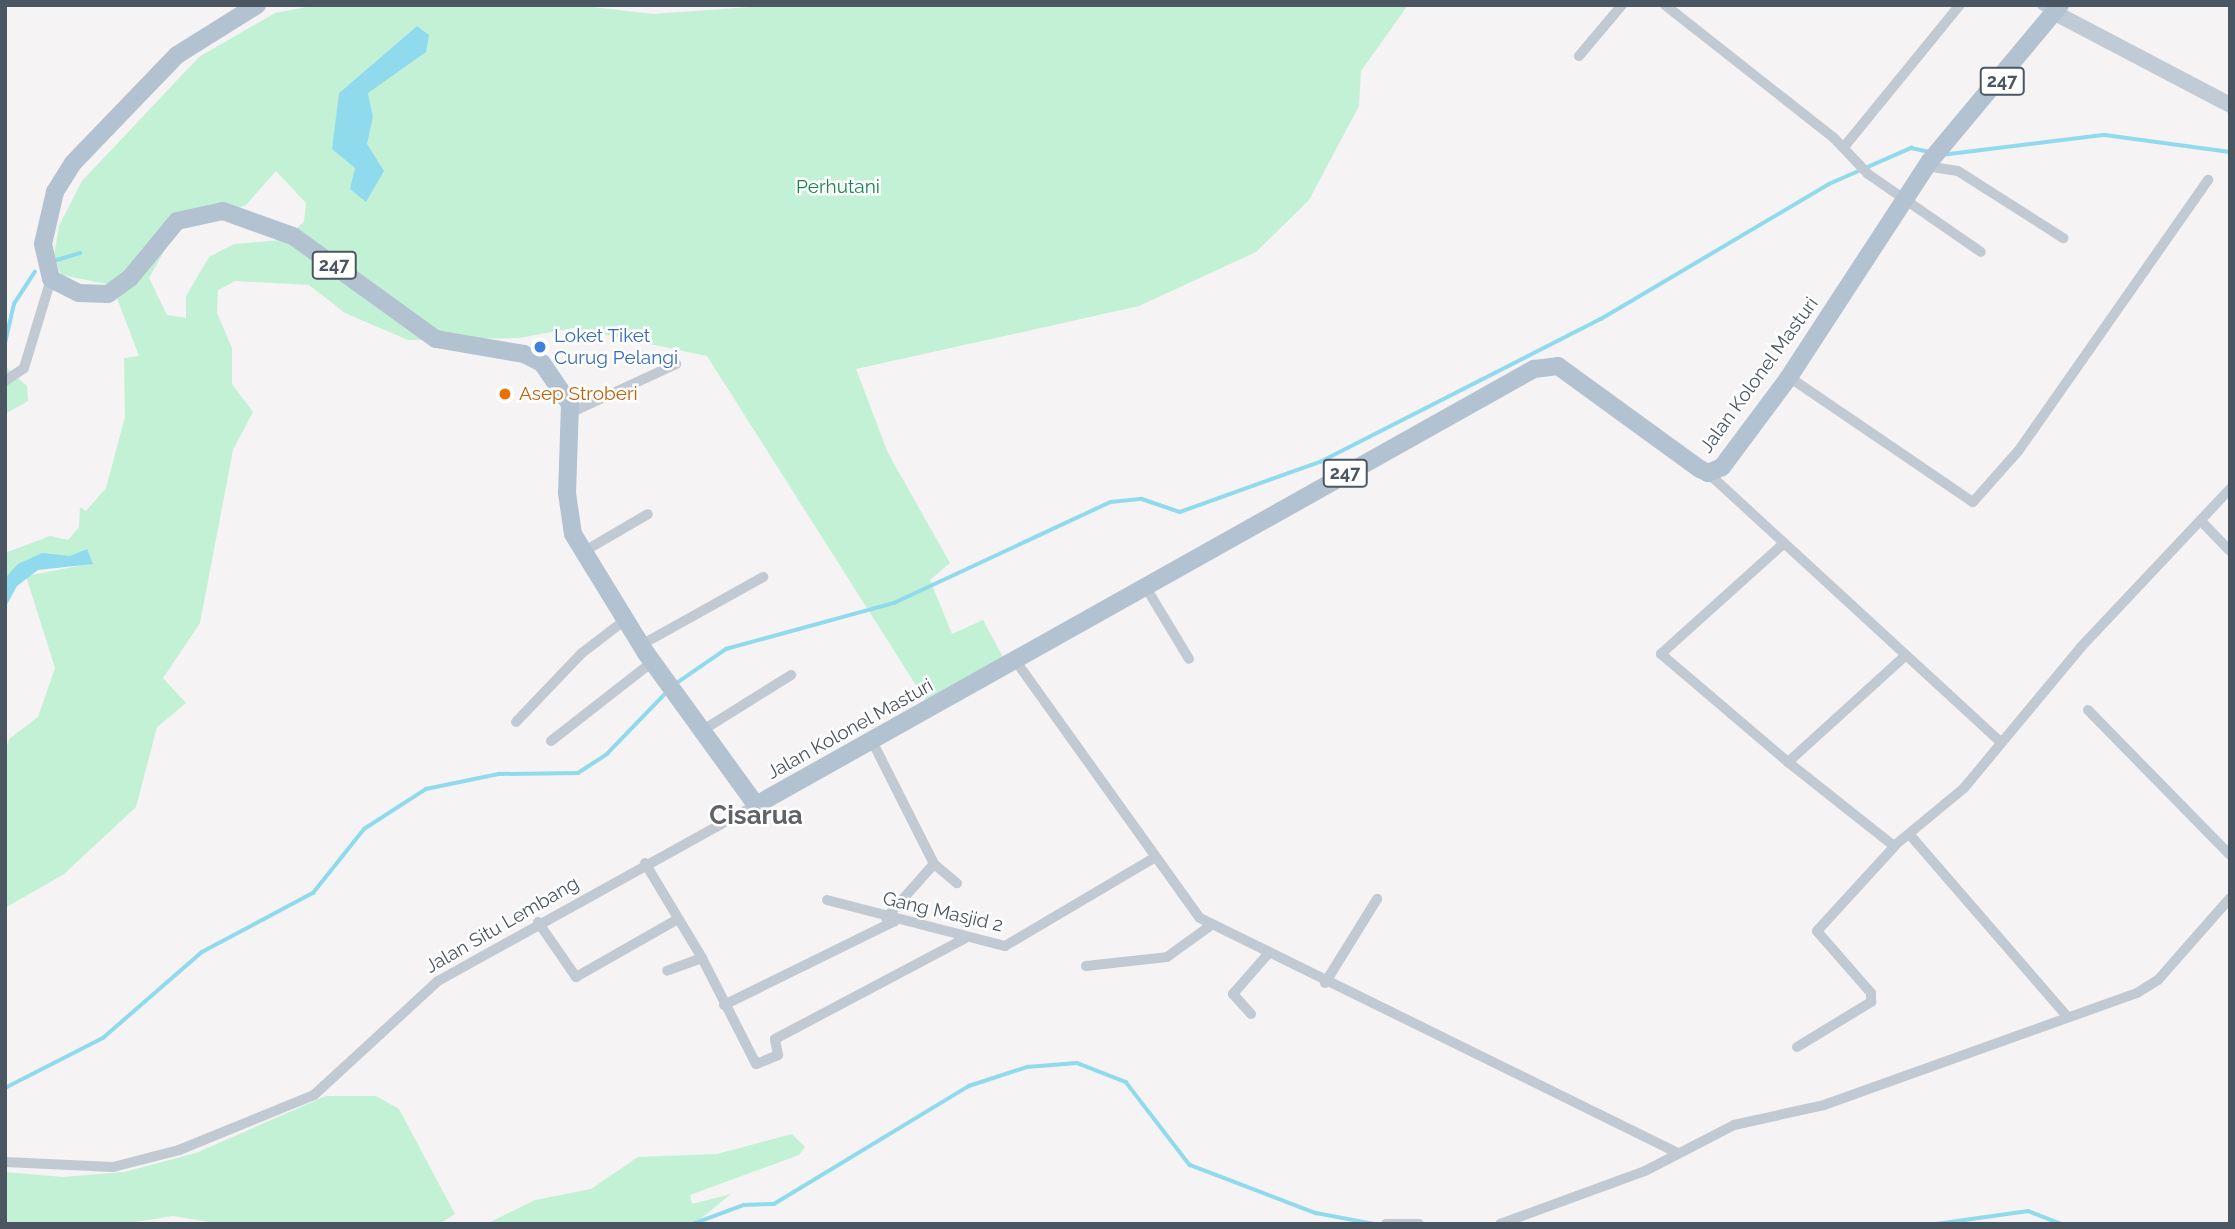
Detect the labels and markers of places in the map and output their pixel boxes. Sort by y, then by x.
place label: Loket Tiket Curug Pelangi [554,325,678,369]
marker: Loket Tiket Curug Pelangi [532,339,548,355]
place label: Asep Stroberi [519,383,638,405]
marker: Asep Stroberi [497,386,513,402]

